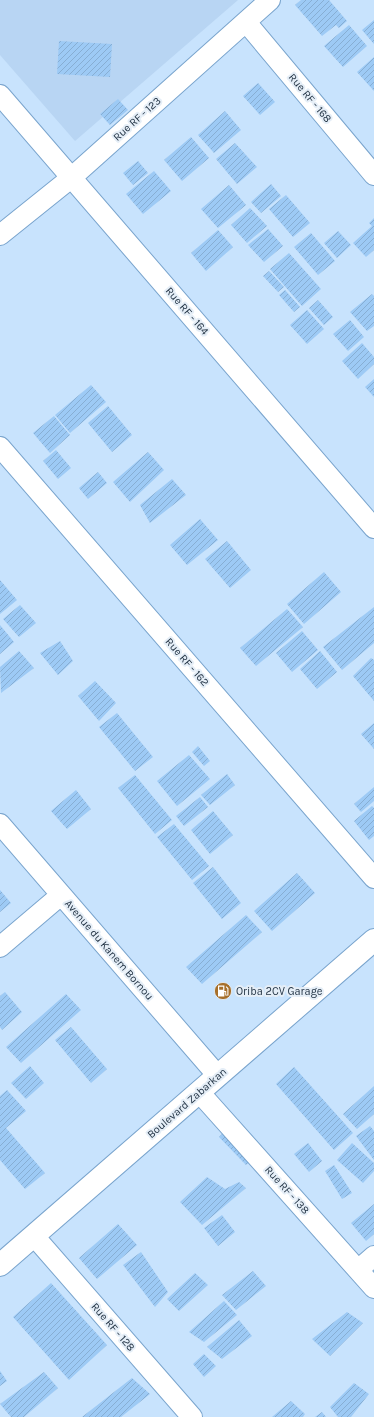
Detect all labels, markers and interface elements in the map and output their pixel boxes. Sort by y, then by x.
street label: Rue RF - 168 [286,71,334,125]
street label: Rue RF - 123 [110,94,164,144]
street label: Rue RF - 164 [163,284,211,338]
street label: Rue RF - 162 [163,635,211,689]
street label: Avenue du Kanem Bornou [62,897,156,1003]
fuel station icon: Oriba 2CV Garage [213,981,233,1001]
place label: Oriba 2CV Garage [236,985,323,998]
street label: Boulevard Zabarkan [145,1065,229,1141]
street label: Rue RF - 138 [262,1163,312,1217]
street label: Rue RF - 128 [88,1300,138,1354]

